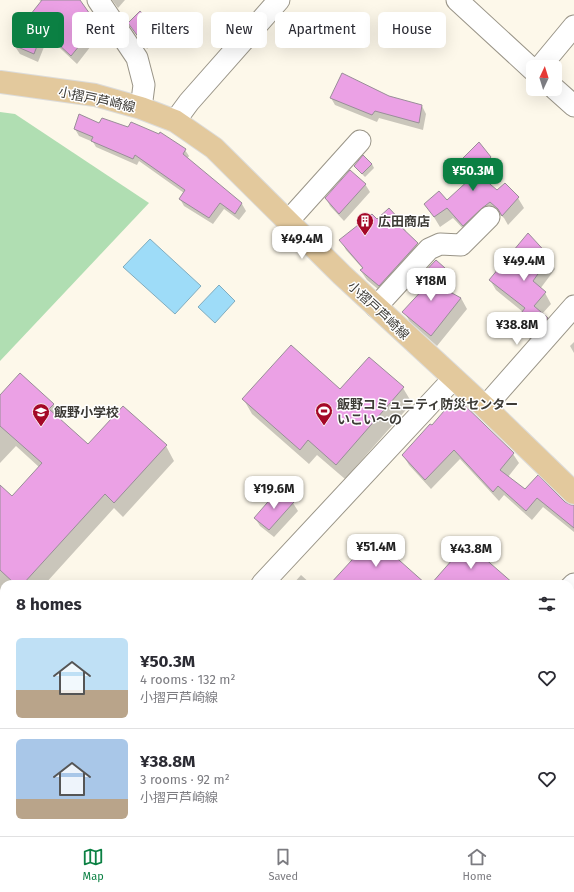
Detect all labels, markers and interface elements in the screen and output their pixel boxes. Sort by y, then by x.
chip: Buy [12,12,64,48]
chip: Rent [72,12,129,48]
chip: Filters [137,12,203,48]
chip: New [211,12,267,48]
chip: Apartment [275,12,370,48]
chip: House [378,12,446,48]
north arrow [526,60,562,96]
map controls [526,60,562,96]
street label: 小摺戸芦崎線 [57,84,137,115]
pin: ¥50.3M [440,158,506,192]
text: ¥50.3M [452,163,494,178]
building icon: 広田商店 [355,211,375,236]
place label: 広田商店 [378,214,430,229]
pin: ¥49.4M [269,226,335,260]
text: ¥49.4M [281,231,323,246]
pin: ¥49.4M [491,248,557,282]
text: ¥49.4M [503,253,545,268]
pin: ¥18M [407,268,455,302]
text: ¥18M [416,273,446,288]
street label: 小摺戸芦崎線 [345,278,412,342]
pin: ¥38.8M [484,312,550,346]
text: ¥38.8M [496,317,538,332]
place label: 飯野コミュニティ防災センター いこい～の [337,397,518,427]
sports icon: 飯野コミュニティ防災センター いこい～の [314,401,334,426]
school or university icon: 飯野小学校 [31,402,51,427]
place label: 飯野小学校 [54,405,119,420]
pin: ¥19.6M [241,476,307,510]
text: ¥19.6M [254,481,294,496]
pin: ¥51.4M [343,534,409,568]
pin: ¥43.8M [438,536,504,570]
text: ¥51.4M [356,539,396,554]
text: ¥43.8M [450,541,492,556]
icon: filters [536,593,558,615]
text: 8 homes [16,594,82,615]
text: ¥50.3M [140,651,195,672]
icon: home [48,654,96,702]
icon: heart [536,667,558,689]
text: 4 rooms · 132 m² [140,672,236,687]
text: 小摺戸芦崎線 [140,690,218,705]
text: ¥38.8M [140,751,195,772]
icon: home [48,755,96,803]
icon: heart [536,768,558,790]
text: 3 rooms · 92 m² [140,772,230,787]
text: 小摺戸芦崎線 [140,790,218,805]
tab: Map [82,846,104,883]
tab: Saved [268,846,298,883]
tab: Home [463,846,492,883]

